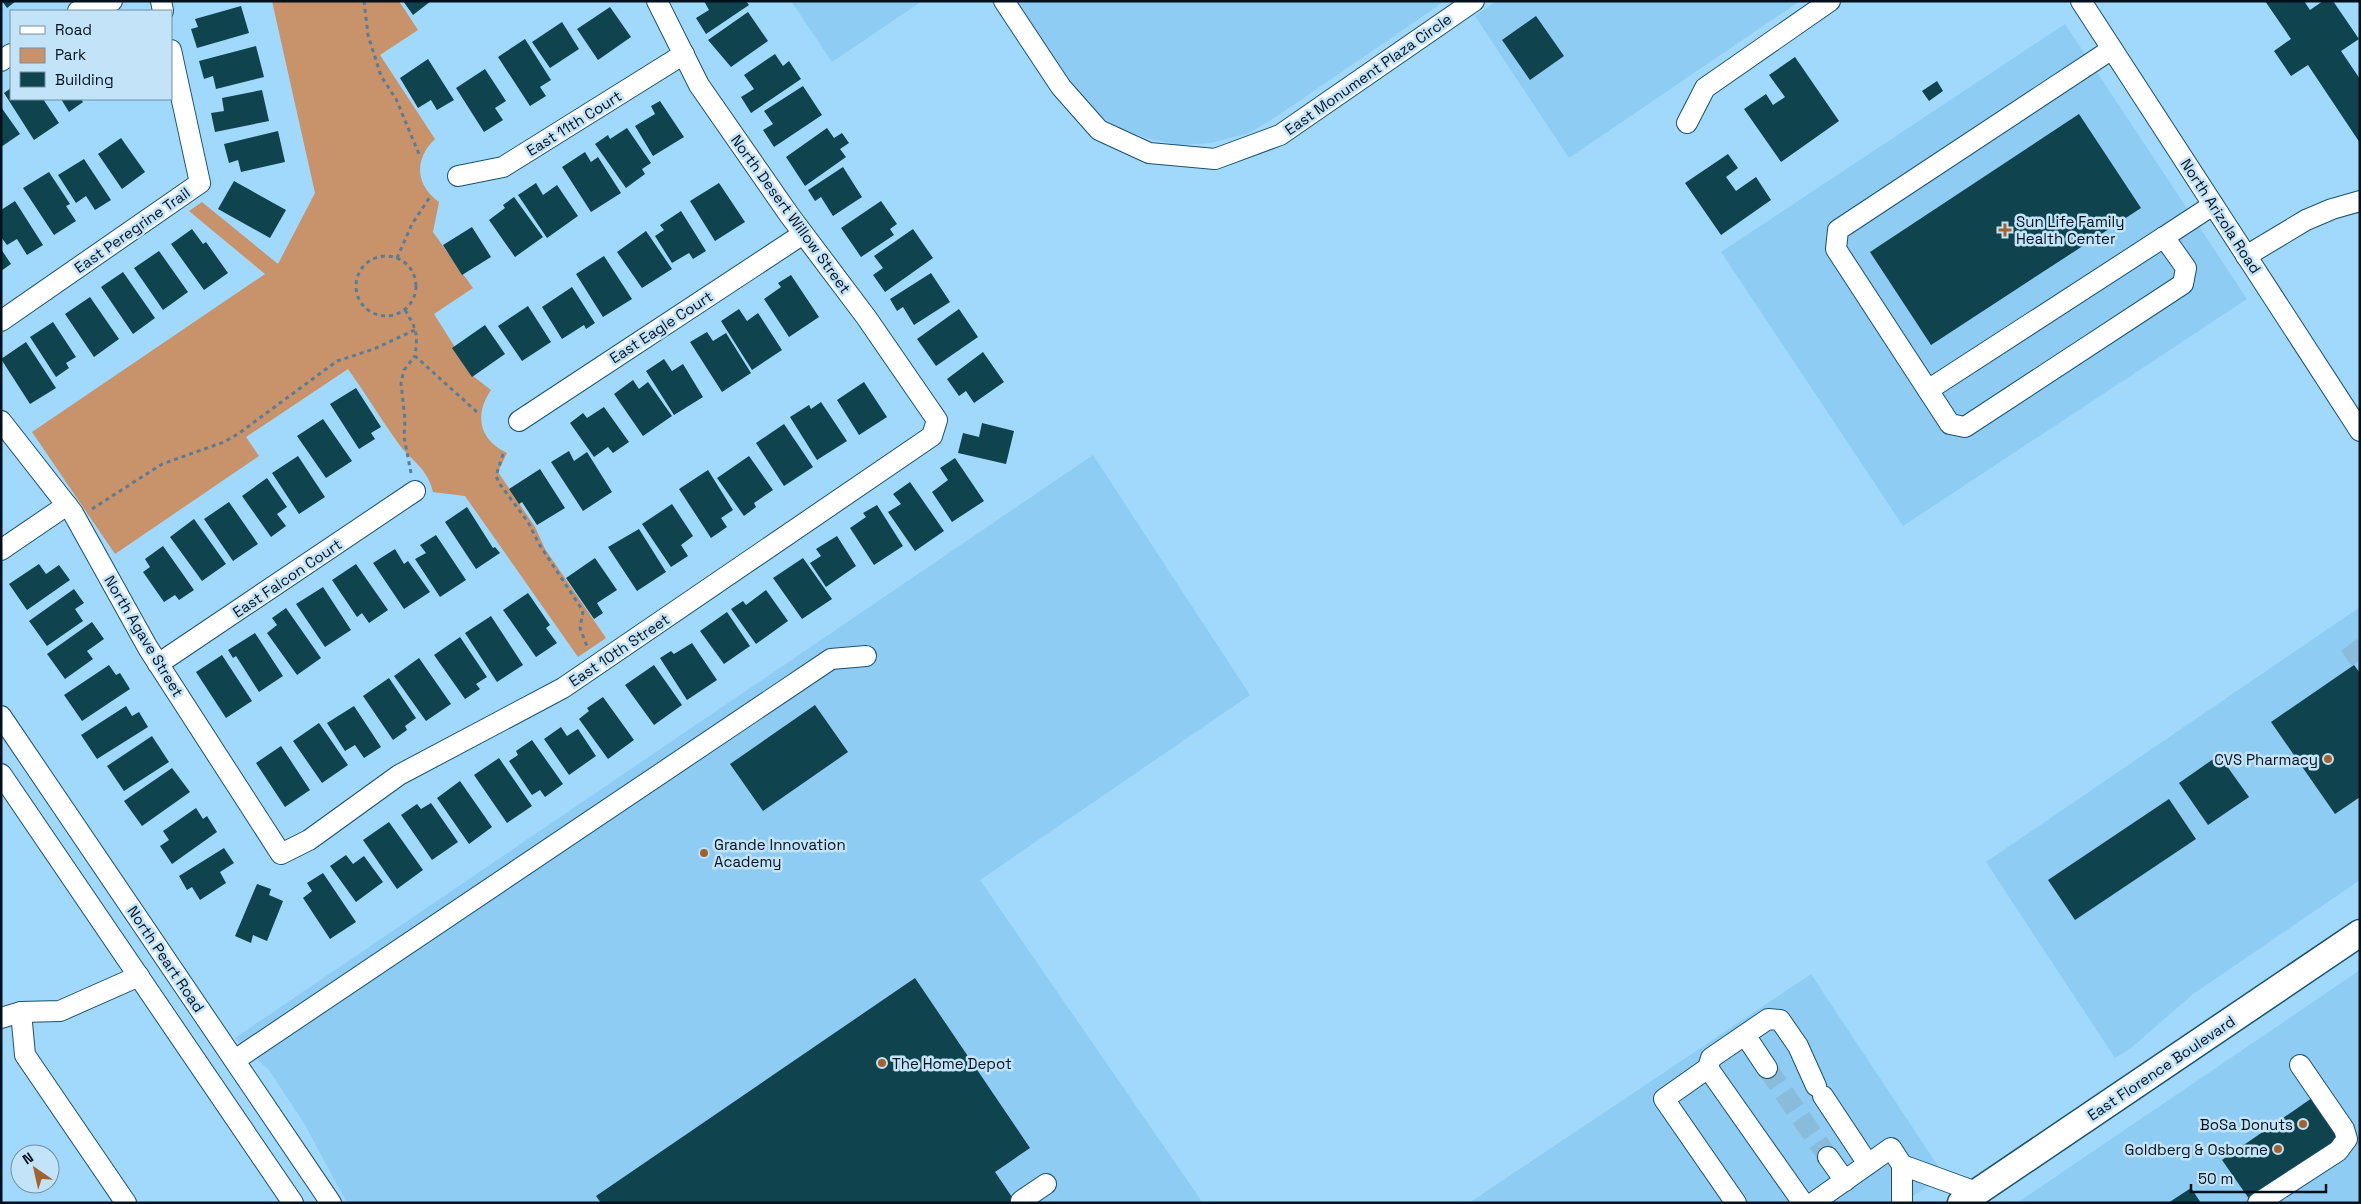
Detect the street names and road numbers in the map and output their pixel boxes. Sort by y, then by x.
street label: East Monument Plaza Circle [1281,9,1455,139]
street label: East 11th Court [523,86,625,160]
street label: North Desert Willow Street [727,131,855,297]
street label: North Arizola Road [2177,155,2265,277]
street label: East Peregrine Trail [70,183,194,277]
street label: East Eagle Court [606,287,716,367]
street label: East Falcon Court [229,534,345,622]
street label: North Agave Street [100,572,188,700]
street label: East 10th Street [565,609,673,691]
street label: North Peart Road [123,902,209,1016]
street label: East Florence Boulevard [2084,1012,2238,1124]

